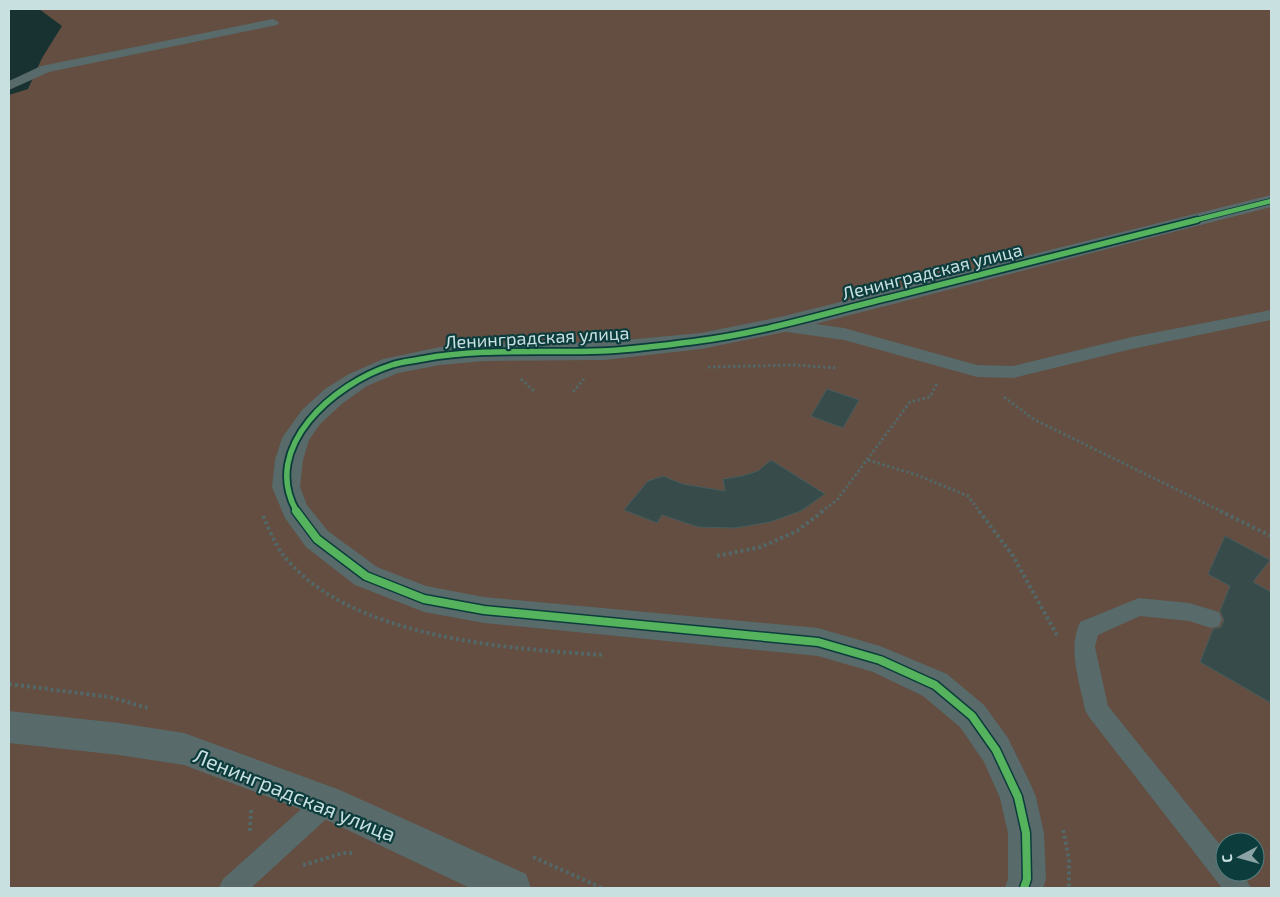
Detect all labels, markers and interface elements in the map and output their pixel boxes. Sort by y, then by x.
street label: Ленинградская улица [840,238,1024,304]
street label: Ленинградская улица [444,321,630,353]
street label: Ленинградская улица [190,742,400,847]
north arrow [1215,832,1265,882]
text: С [1218,853,1235,863]

